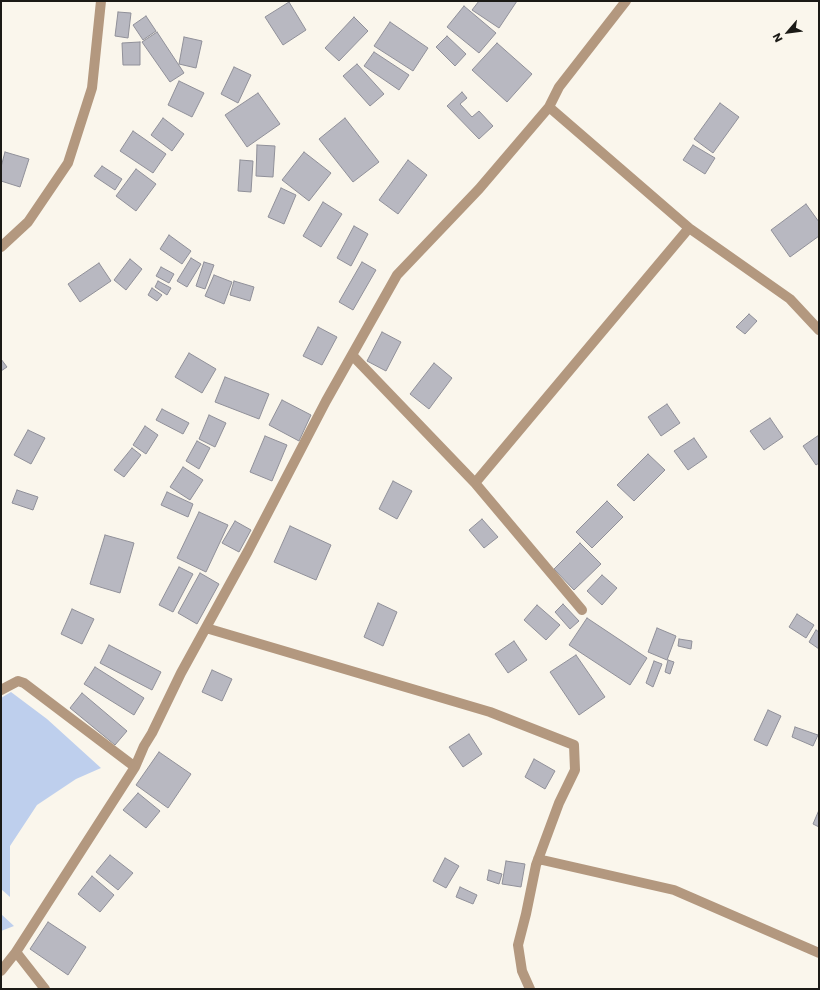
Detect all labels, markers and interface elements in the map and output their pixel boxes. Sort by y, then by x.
north arrow [768,12,808,52]
text: N [768,30,786,45]

